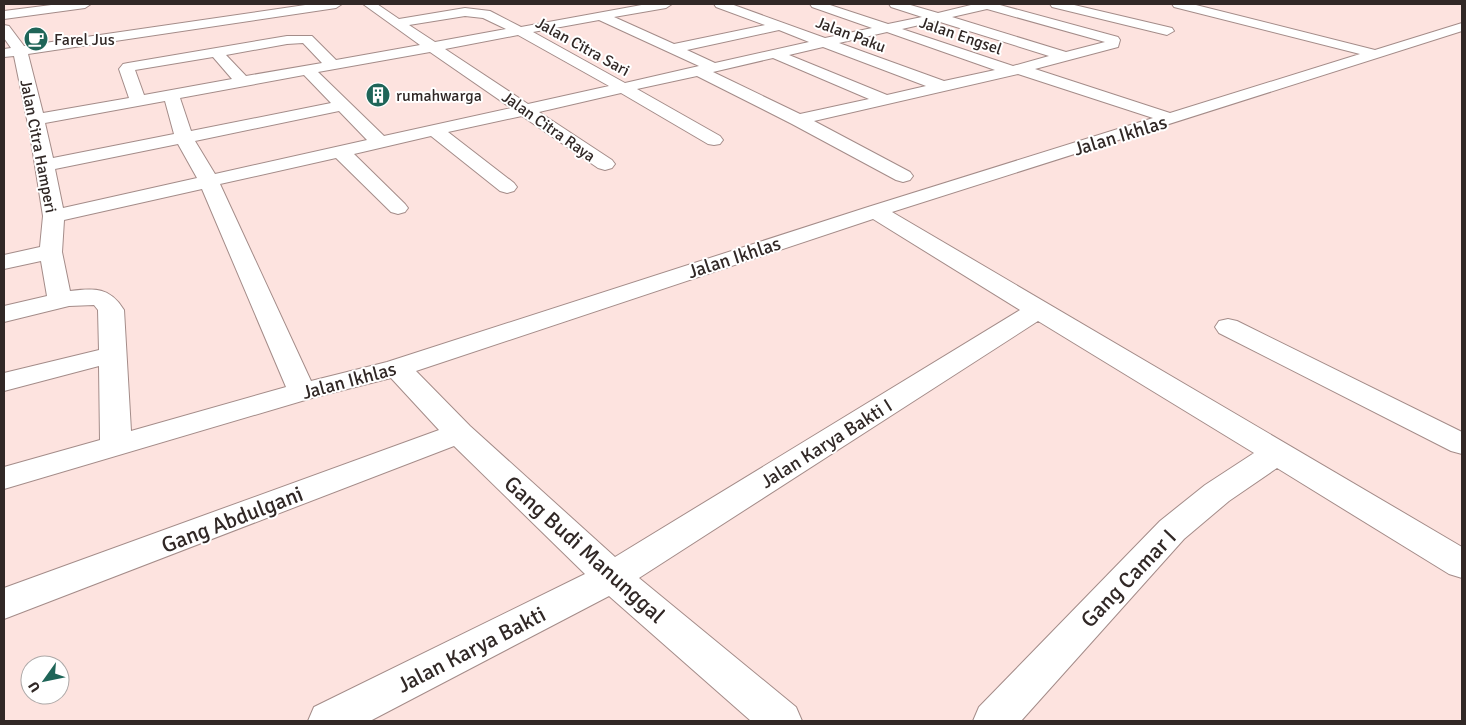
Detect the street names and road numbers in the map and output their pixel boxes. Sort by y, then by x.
street label: Jalan Paku [813,12,888,57]
street label: Jalan Citra Sari [532,13,633,81]
street label: Jalan Engsel [917,13,1005,59]
street label: Jalan Citra Hamperi [15,78,61,215]
street label: Jalan Citra Raya [498,87,599,166]
street label: Jalan Ikhlas [1071,110,1170,162]
street label: Jalan Ikhlas [685,232,784,284]
street label: Jalan Ikhlas [300,357,399,405]
street label: Jalan Karya Bakti I [756,394,897,494]
street label: Gang Budi Manunggal [499,470,671,629]
street label: Gang Abdulgani [158,480,307,559]
street label: Gang Camar I [1075,524,1182,633]
street label: Jalan Karya Bakti [392,600,550,699]

